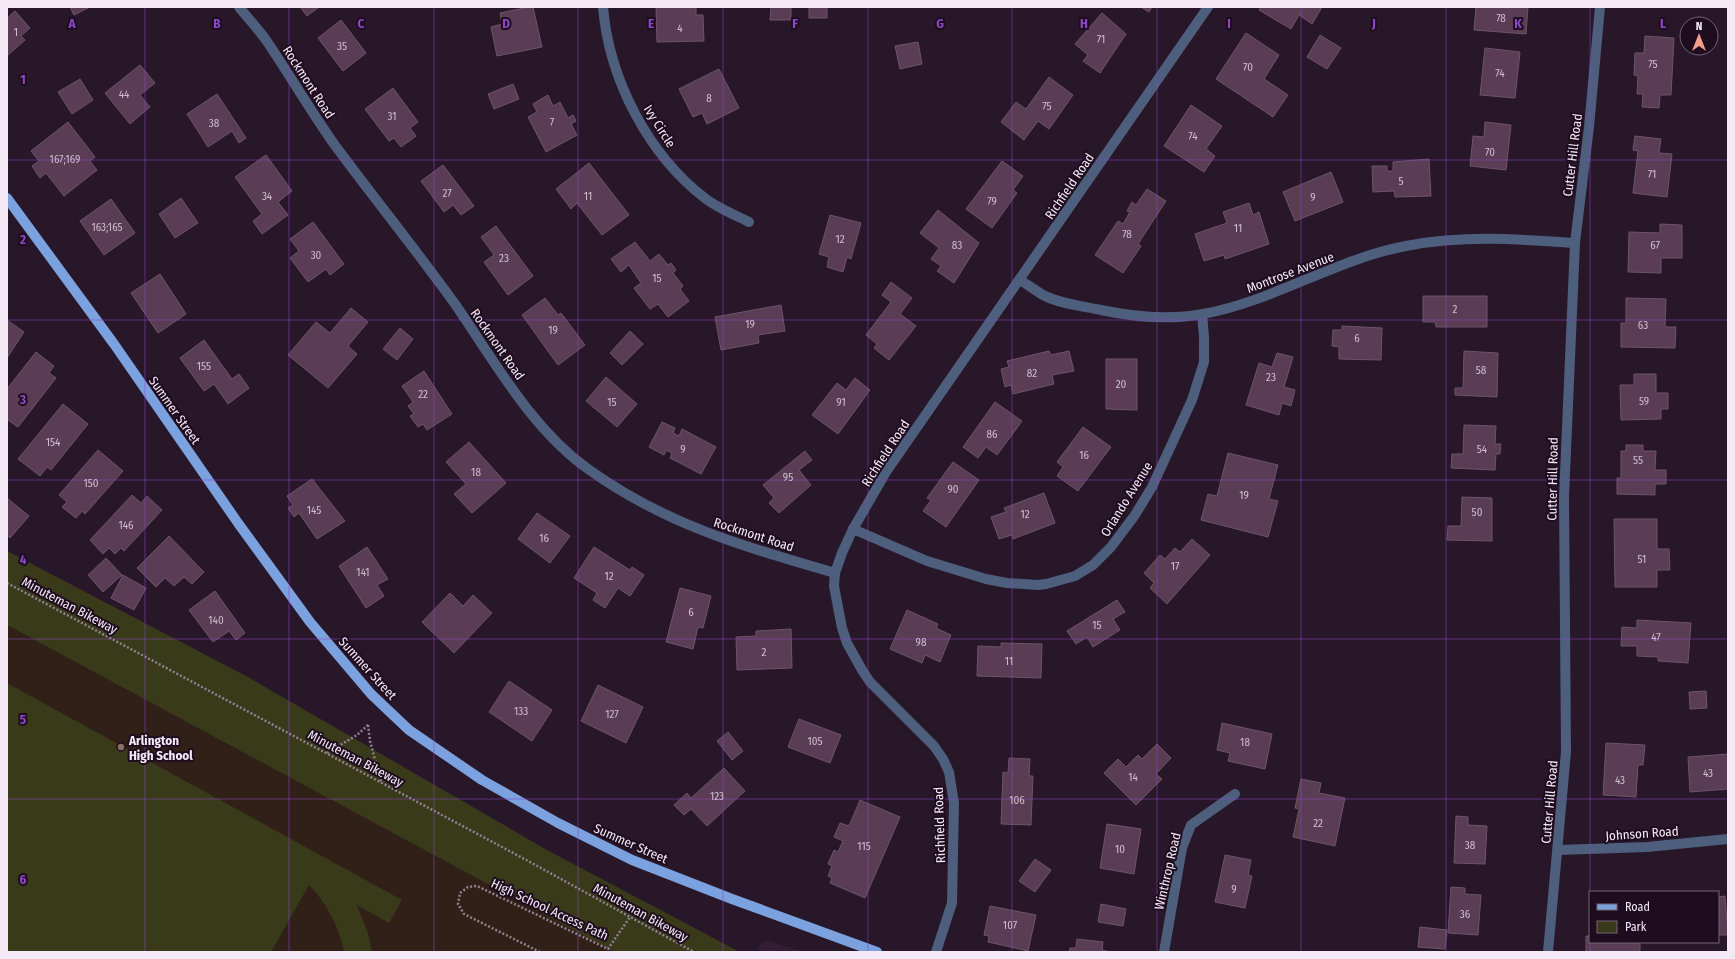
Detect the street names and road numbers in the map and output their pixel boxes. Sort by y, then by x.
street label: Rockmont Road [280,43,338,121]
street label: Ivy Circle [641,102,679,150]
street label: Cutter Hill Road [1560,113,1585,197]
street label: Richfield Road [1042,150,1097,222]
street label: Montrose Avenue [1244,249,1336,296]
street label: Rockmont Road [468,306,528,383]
street label: Summer Street [146,374,204,448]
street label: Richfield Road [858,417,912,489]
street label: Cutter Hill Road [1544,437,1561,521]
street label: Orlando Avenue [1097,459,1155,539]
street label: Rockmont Road [712,514,796,554]
street label: Minuteman Bikeway [19,574,120,637]
street label: Summer Street [336,634,400,703]
street label: Minuteman Bikeway [305,727,406,790]
street label: Cutter Hill Road [1538,760,1561,844]
street label: Richfield Road [931,787,948,863]
street label: Summer Street [592,820,671,867]
street label: Johnson Road [1605,823,1679,844]
street label: Winthrop Road [1151,831,1184,911]
street label: High School Access Path [489,876,611,943]
street label: Minuteman Bikeway [591,880,691,945]

